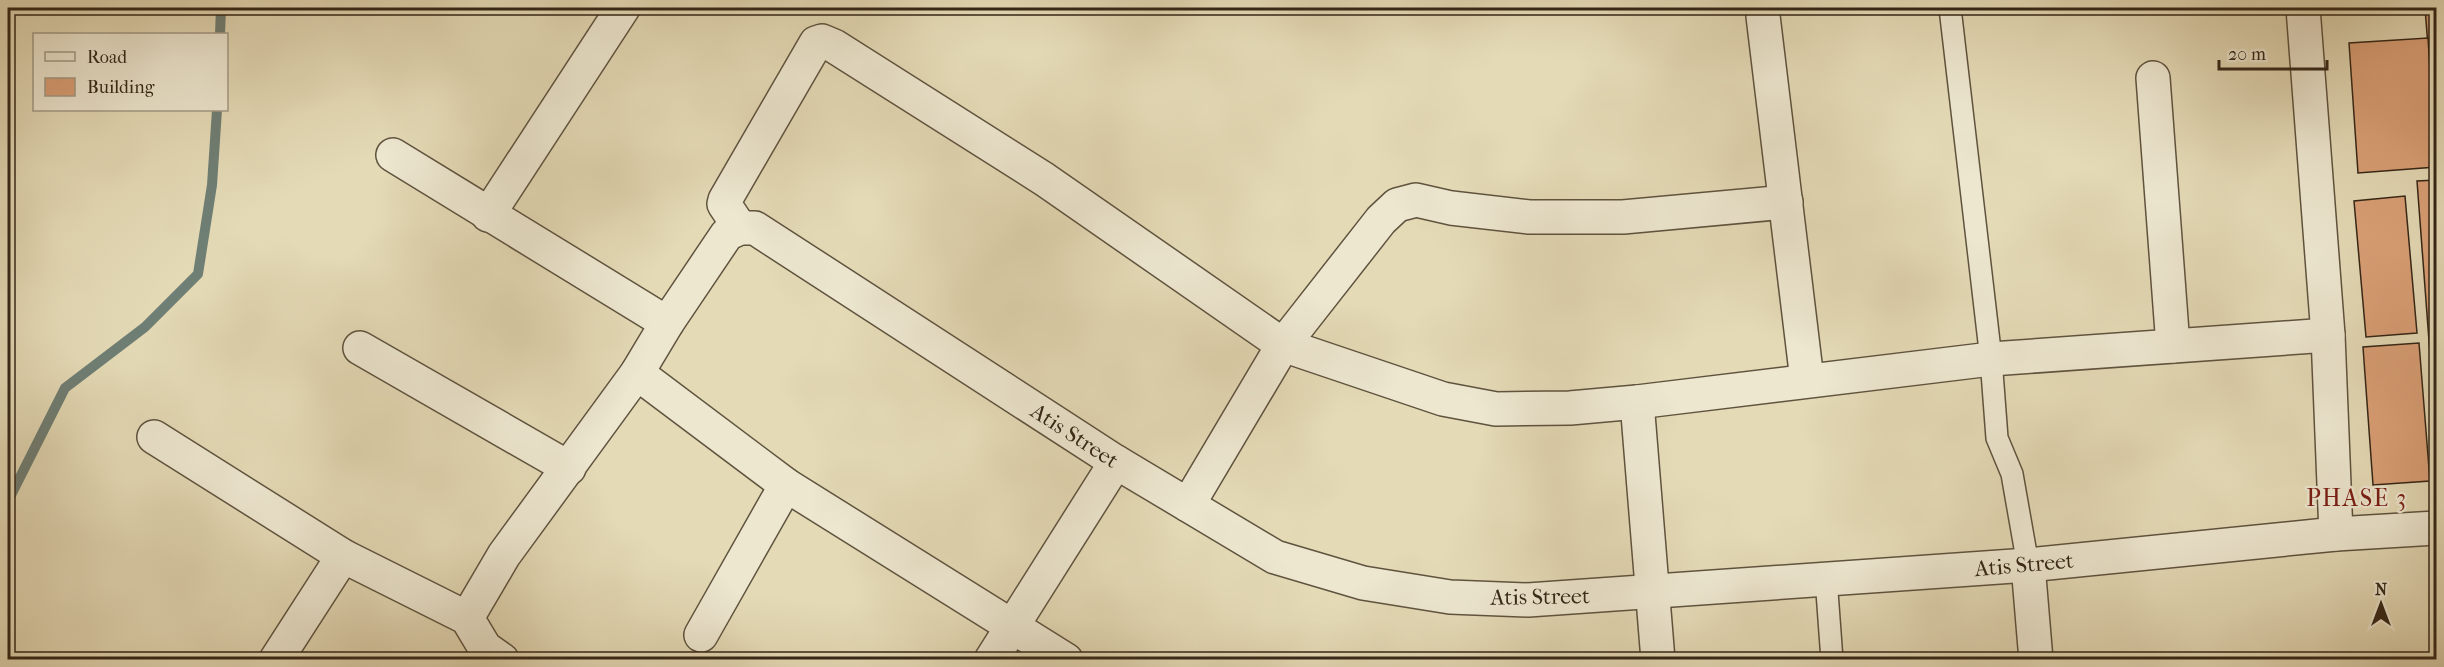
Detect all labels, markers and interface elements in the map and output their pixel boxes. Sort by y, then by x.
legend [33,33,228,111]
scale bar [2219,33,2327,71]
text: 20 m [2228,44,2266,65]
text: Road [87,47,127,68]
text: Building [87,77,155,98]
street label: Atis Street [1025,397,1123,474]
district label: PHASE 3 [2306,484,2408,512]
street label: Atis Street [1972,548,2075,582]
north arrow [2351,574,2411,634]
text: N [2375,580,2388,599]
street label: Atis Street [1489,583,1590,611]

